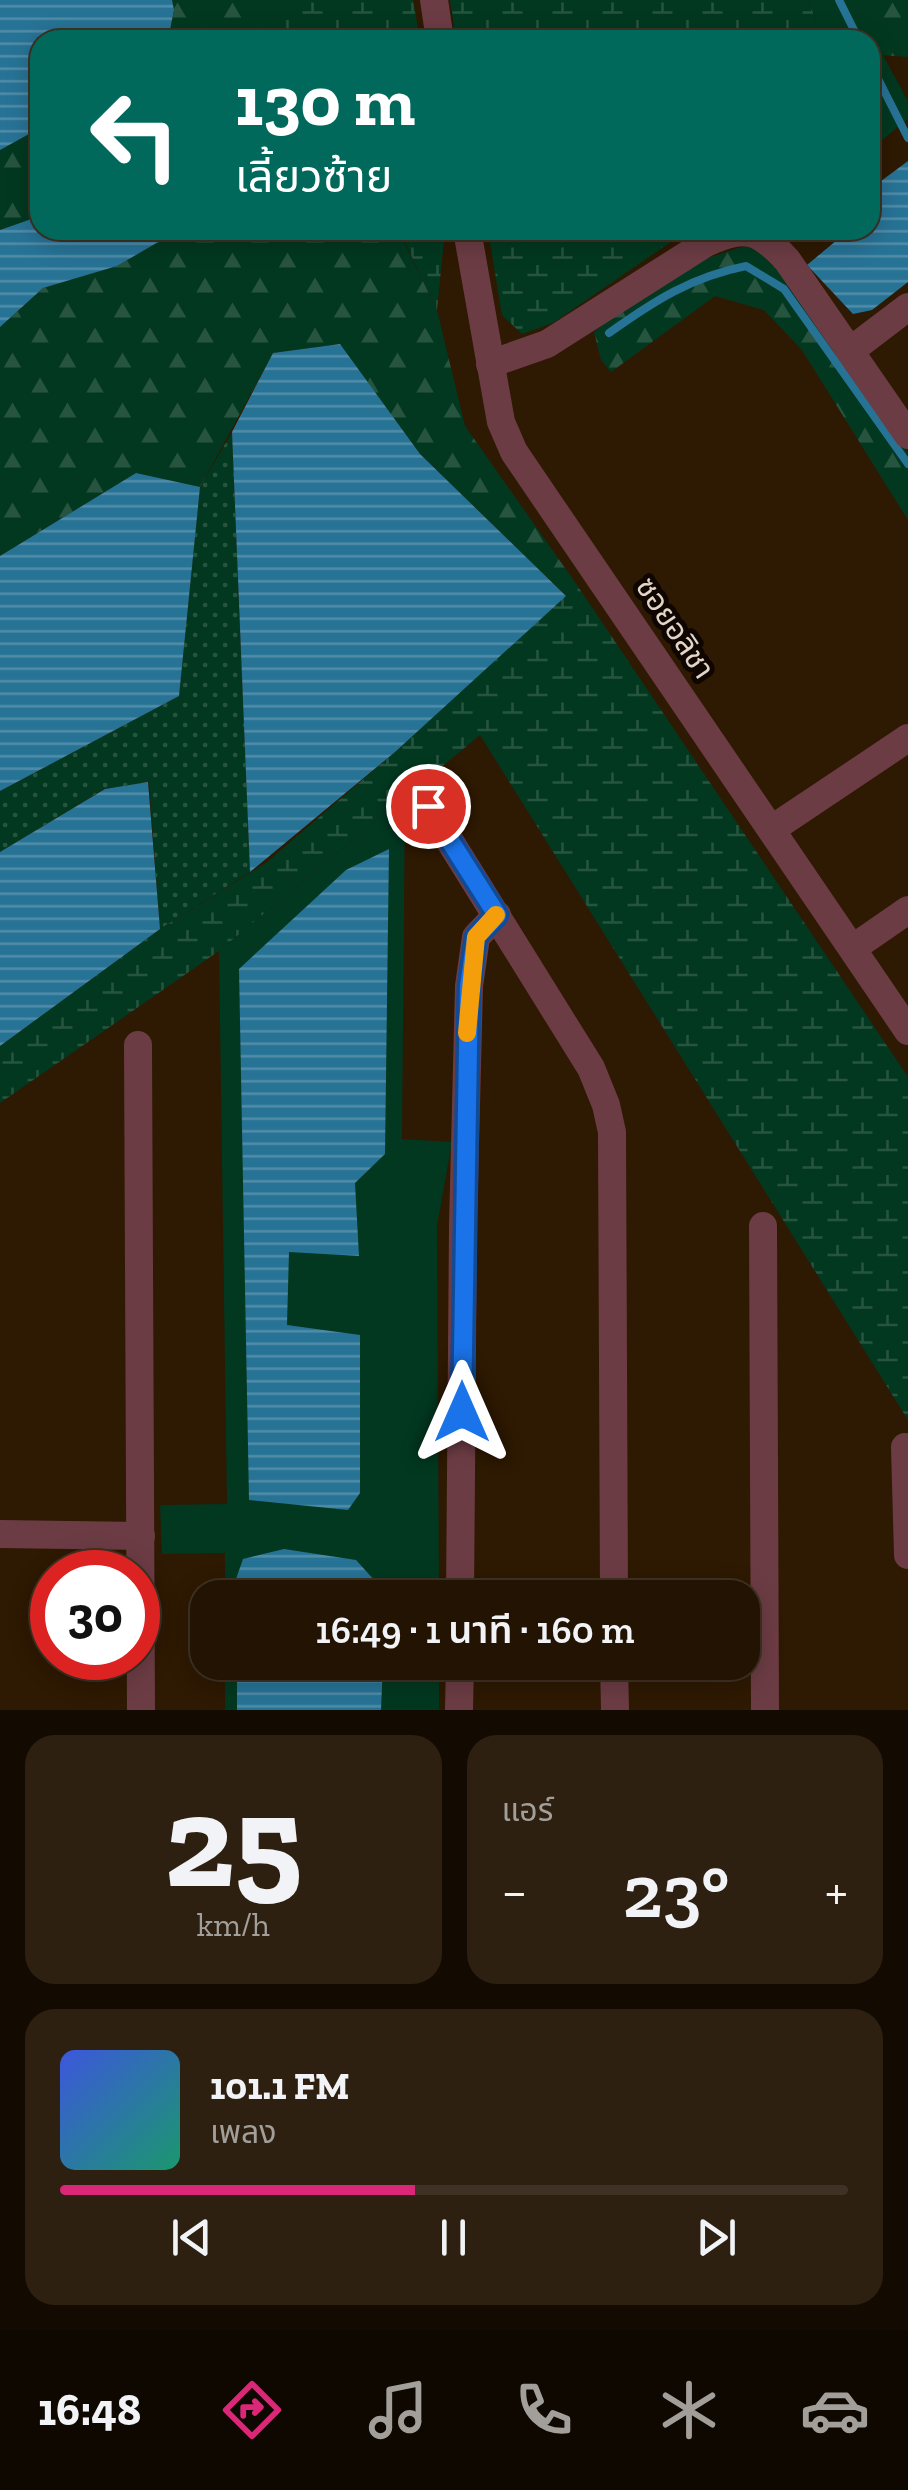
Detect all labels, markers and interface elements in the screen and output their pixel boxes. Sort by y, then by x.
text: 130 m [235,59,415,143]
icon: left [70,70,200,200]
text: เลี้ยวซ้าย [235,150,392,204]
street label: ซอยอลิชา [628,570,722,686]
pin [386,764,471,849]
icon: arrive [401,779,456,834]
position arrow [410,1360,514,1464]
speed limit sign: 30 [30,1550,160,1680]
text: 16:49 · 1 นาที · 160 m [316,1607,634,1653]
text: 25 [164,1763,302,1919]
text: แอร์ [502,1791,553,1829]
text: 23° [623,1846,729,1936]
text: − [502,1858,527,1924]
text: + [825,1858,848,1924]
text: km/h [197,1906,270,1944]
text: 101.1 FM [210,2063,349,2109]
text: เพลง [210,2113,277,2151]
icon: previous [164,2210,219,2265]
icon: pause [426,2210,481,2265]
icon: next [689,2210,744,2265]
icon: directions [217,2375,287,2445]
icon: music [363,2375,433,2445]
icon: phone [509,2375,579,2445]
icon: climate [654,2375,724,2445]
icon: car [800,2375,870,2445]
text: 16:48 [38,2383,141,2437]

